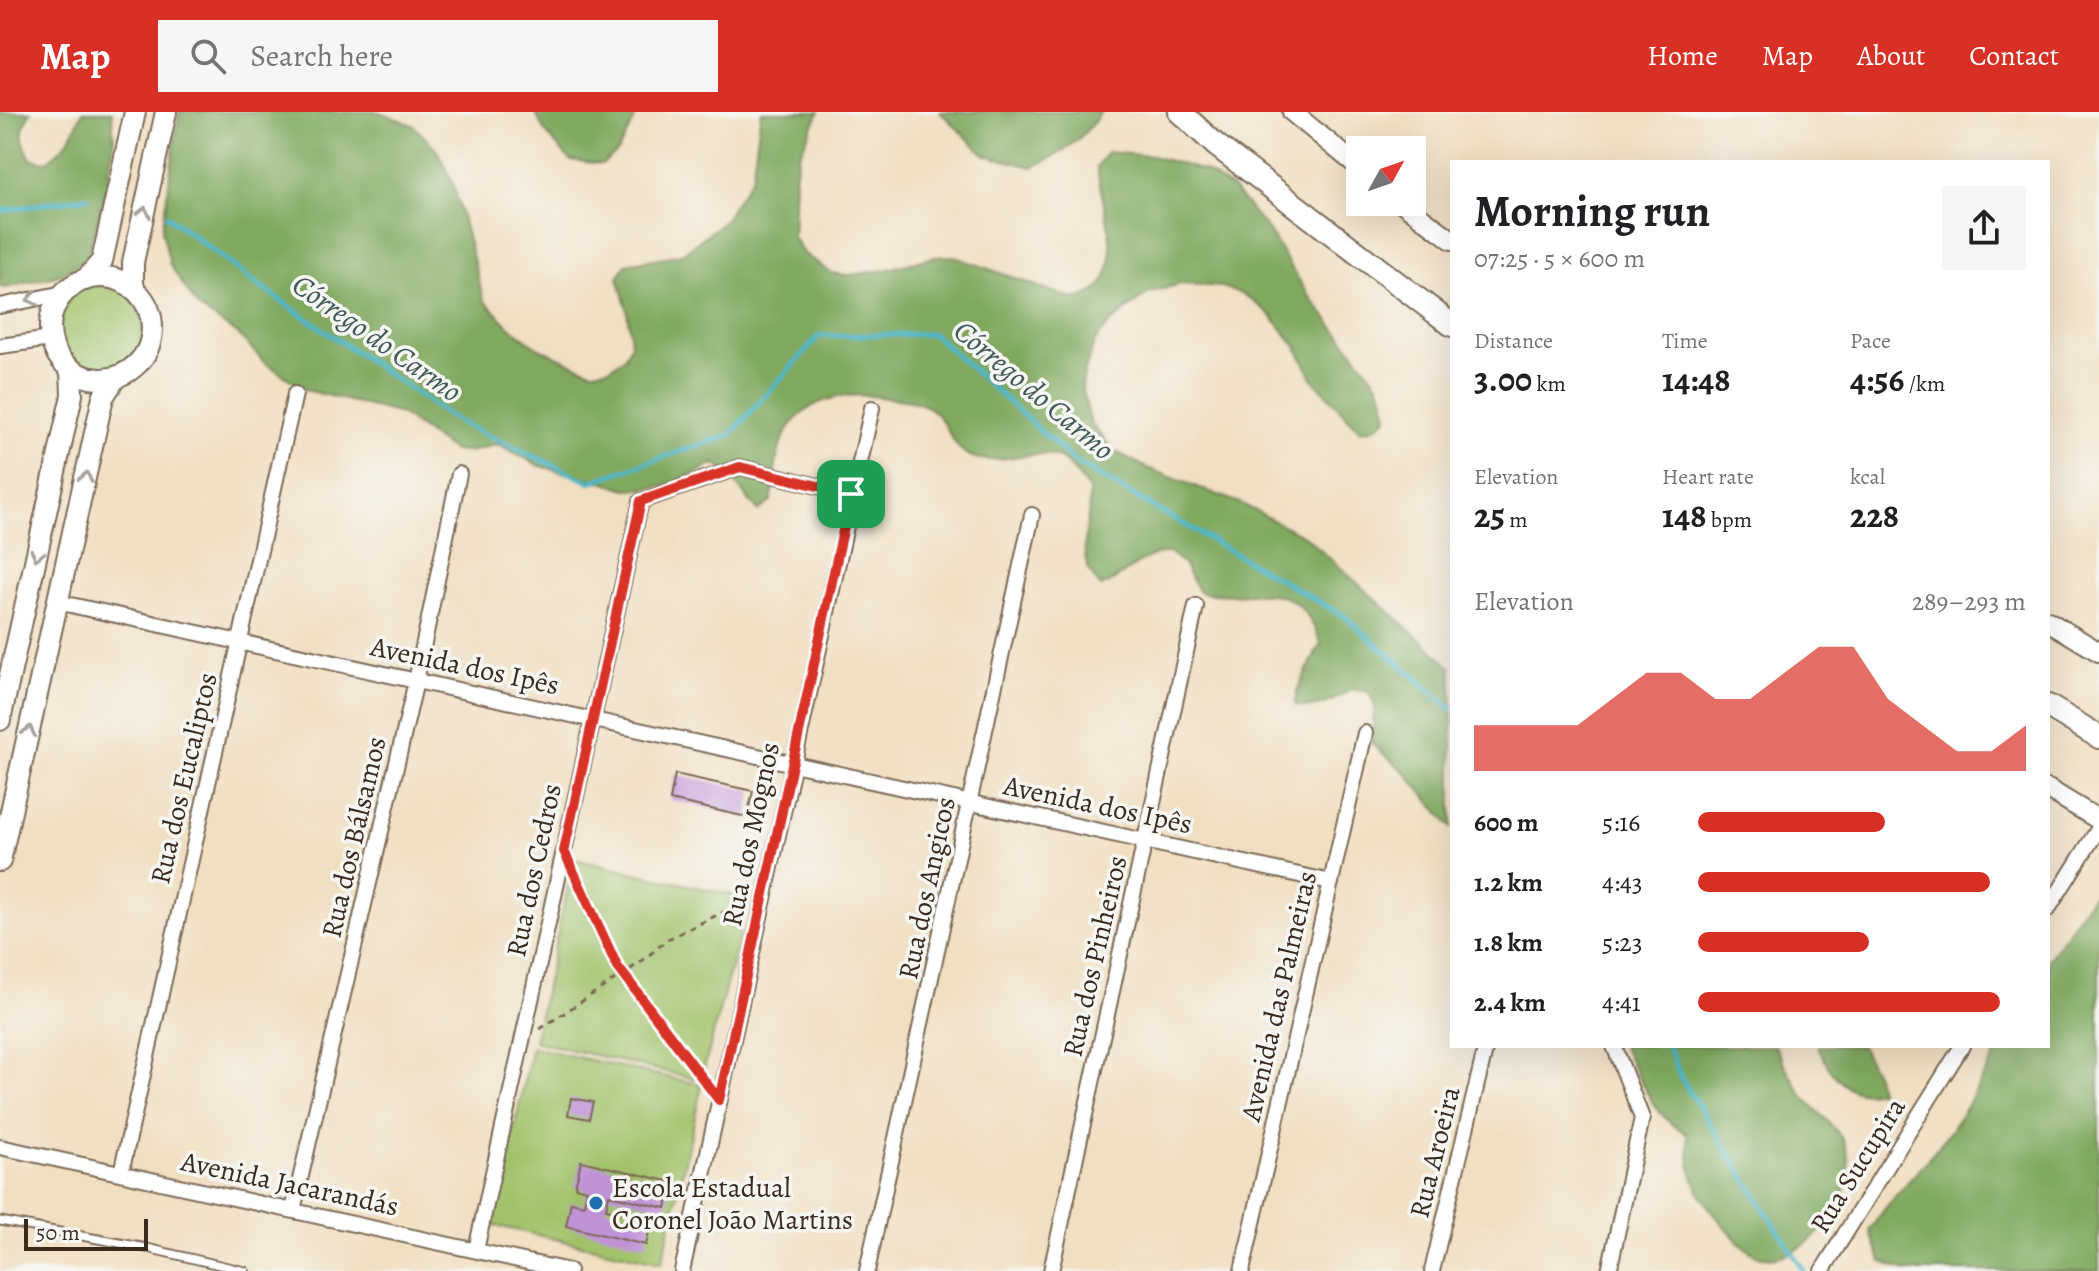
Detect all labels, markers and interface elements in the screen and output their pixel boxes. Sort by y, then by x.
search box [158,20,718,92]
text: Map [40,30,110,82]
icon: search [186,34,230,78]
text: Search here [250,36,393,76]
text: Home [1647,37,1718,75]
text: Map [1762,37,1813,75]
text: About [1857,37,1925,75]
text: Contact [1969,37,2059,75]
north arrow [1346,136,1426,216]
map controls [1346,136,1426,216]
text: Morning run [1474,181,1710,241]
button: share [1942,186,2026,270]
one-way arrow [135,205,152,219]
text: 07:25 · 5 × 600 m [1474,241,1645,276]
water label: Córrego do Carmo [284,265,470,411]
one-way arrow [25,290,39,307]
water label: Córrego do Carmo [945,311,1123,469]
text: Distance [1474,326,1553,356]
text: Time [1662,326,1708,356]
text: Pace [1850,326,1891,356]
text: 3.00 [1474,356,1532,403]
text: 14:48 [1662,356,1731,403]
text: 4:56 [1850,356,1904,403]
text: km [1532,369,1566,399]
text: /km [1904,369,1945,399]
pin [817,460,885,528]
text: Elevation [1474,462,1558,492]
text: Heart rate [1662,462,1754,492]
text: kcal [1850,462,1885,492]
one-way arrow [77,470,94,484]
icon: arrive [829,472,873,516]
text: 25 [1474,492,1505,539]
text: 148 [1662,492,1706,539]
text: 228 [1850,492,1899,539]
text: m [1505,505,1528,535]
text: bpm [1706,505,1752,535]
one-way arrow [29,548,46,562]
text: Elevation [1474,584,1574,619]
text: 289–293 m [1912,584,2026,619]
street label: Avenida dos Ipês [366,627,562,704]
street label: Rua dos Eucaliptos [141,669,227,888]
one-way arrow [20,724,37,738]
street label: Rua dos Bálsamos [312,733,396,941]
street label: Rua dos Mognos [713,739,789,930]
street label: Avenida dos Ipês [999,766,1195,843]
street label: Rua dos Cedros [497,780,571,960]
street label: Rua dos Angicos [889,794,965,983]
text: 600 m [1474,805,1539,840]
text: 5:16 [1602,805,1640,840]
street label: Rua dos Pinheiros [1053,852,1137,1060]
text: 1.2 km [1474,865,1543,900]
text: 4:43 [1602,865,1643,900]
street label: Avenida das Palmeiras [1232,868,1326,1126]
text: 1.8 km [1474,925,1543,960]
text: 5:23 [1602,925,1643,960]
text: 2.4 km [1474,985,1546,1020]
text: 4:41 [1602,985,1641,1020]
street label: Rua Aroeira [1400,1083,1470,1222]
street label: Rua Sucupira [1801,1090,1915,1241]
street label: Avenida Jacarandás [177,1142,402,1226]
place label: Escola Estadual Coronel João Martins [612,1169,853,1239]
marker: Escola Estadual Coronel João Martins [587,1194,605,1212]
scale bar [24,1215,148,1251]
text: 50 m [36,1218,80,1248]

